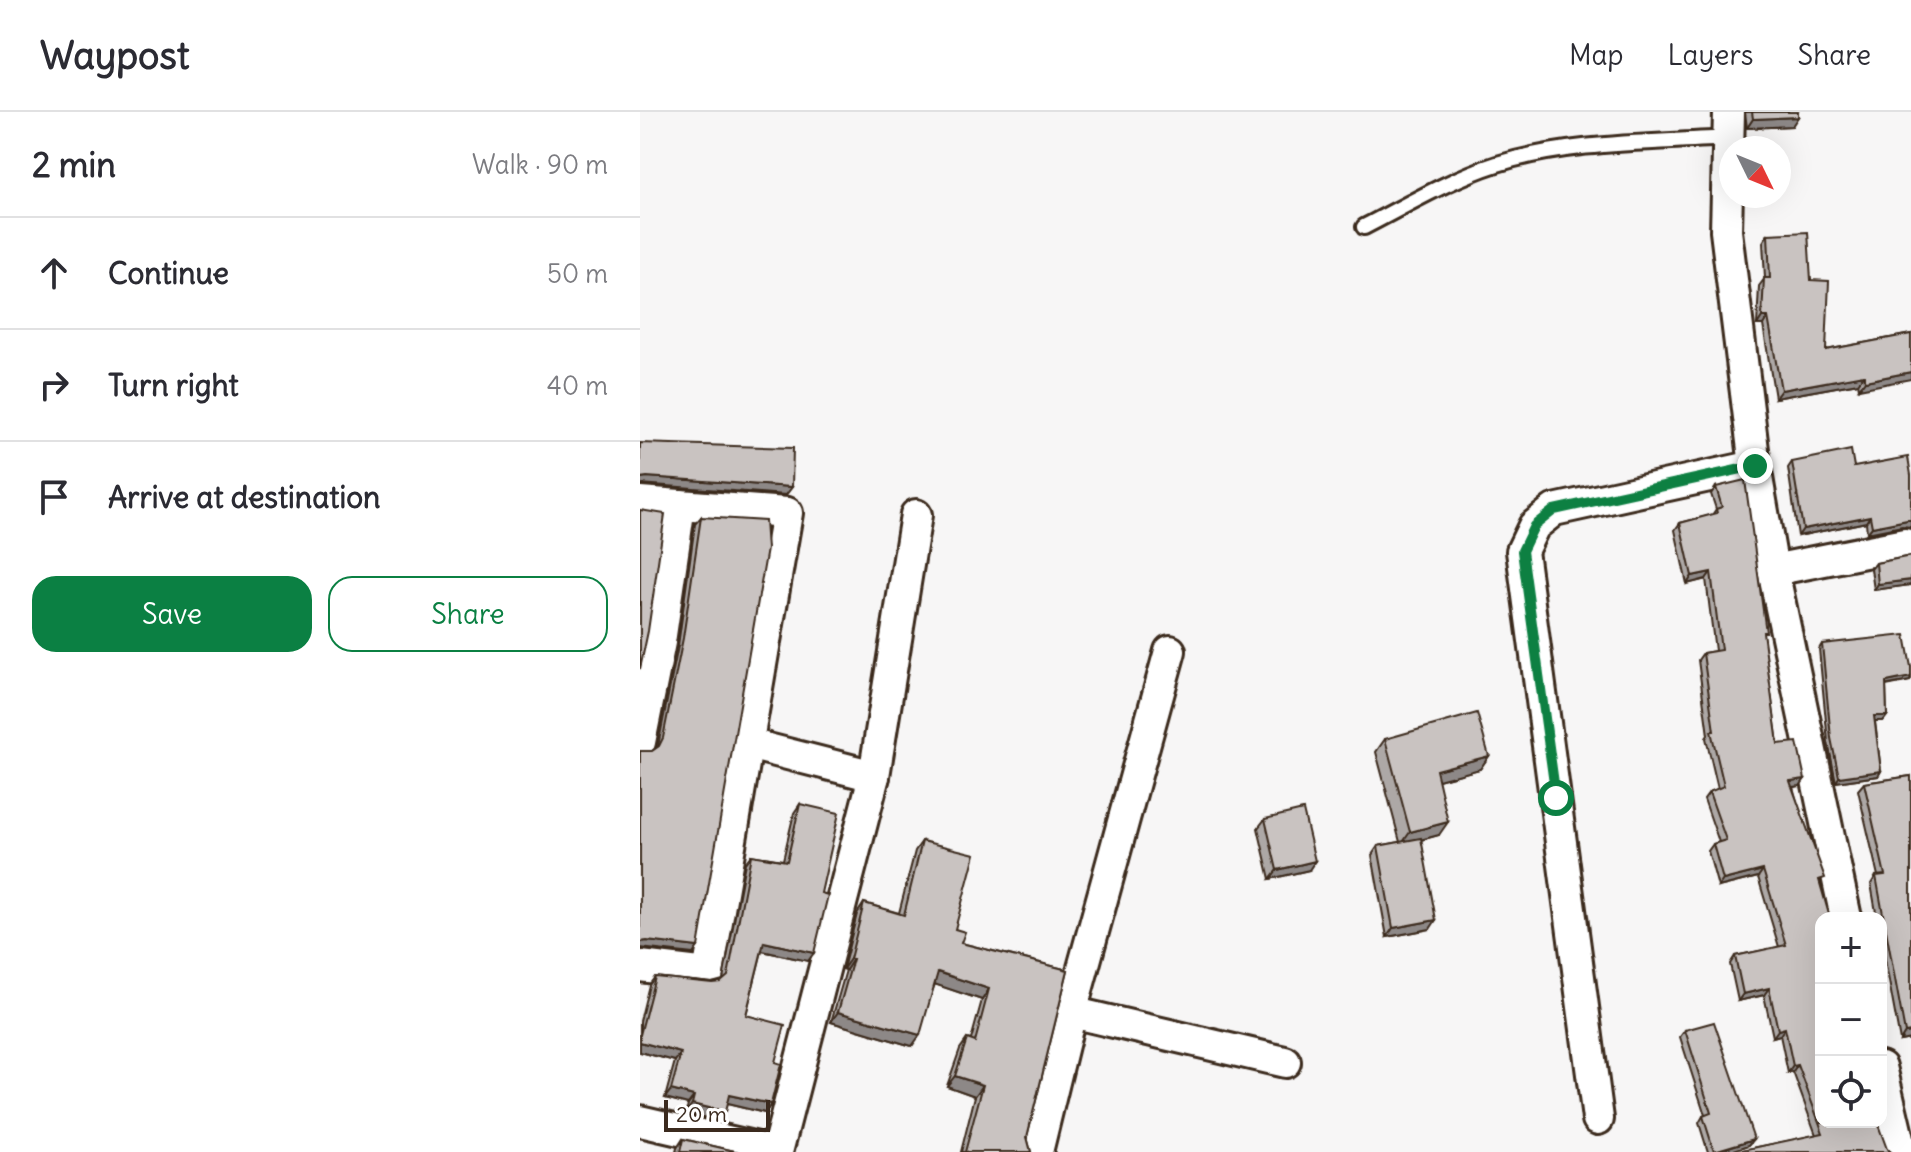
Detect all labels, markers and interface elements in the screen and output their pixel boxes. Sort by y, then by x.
text: Waypost [40,32,190,79]
text: Map [1569,37,1624,73]
text: Layers [1668,37,1754,73]
text: Share [1798,37,1871,73]
north arrow [1719,136,1791,208]
text: 2 min [32,143,116,186]
text: Walk · 90 m [472,148,608,181]
icon: ahead [32,251,76,295]
text: Continue [108,254,229,292]
text: 50 m [547,257,608,290]
icon: right [32,363,76,407]
text: Turn right [108,366,239,404]
text: 40 m [547,369,608,402]
route end [1737,448,1773,484]
icon: arrive [32,475,76,519]
text: Arrive at destination [108,478,380,516]
button: Save [32,576,312,652]
button: Share [328,576,608,652]
route start [1538,780,1574,816]
map controls [1815,912,1887,1128]
button: + [1815,912,1887,984]
button: − [1815,984,1887,1056]
button: locate [1815,1056,1887,1128]
scale bar [664,1096,770,1132]
text: 20 m [676,1100,727,1128]

